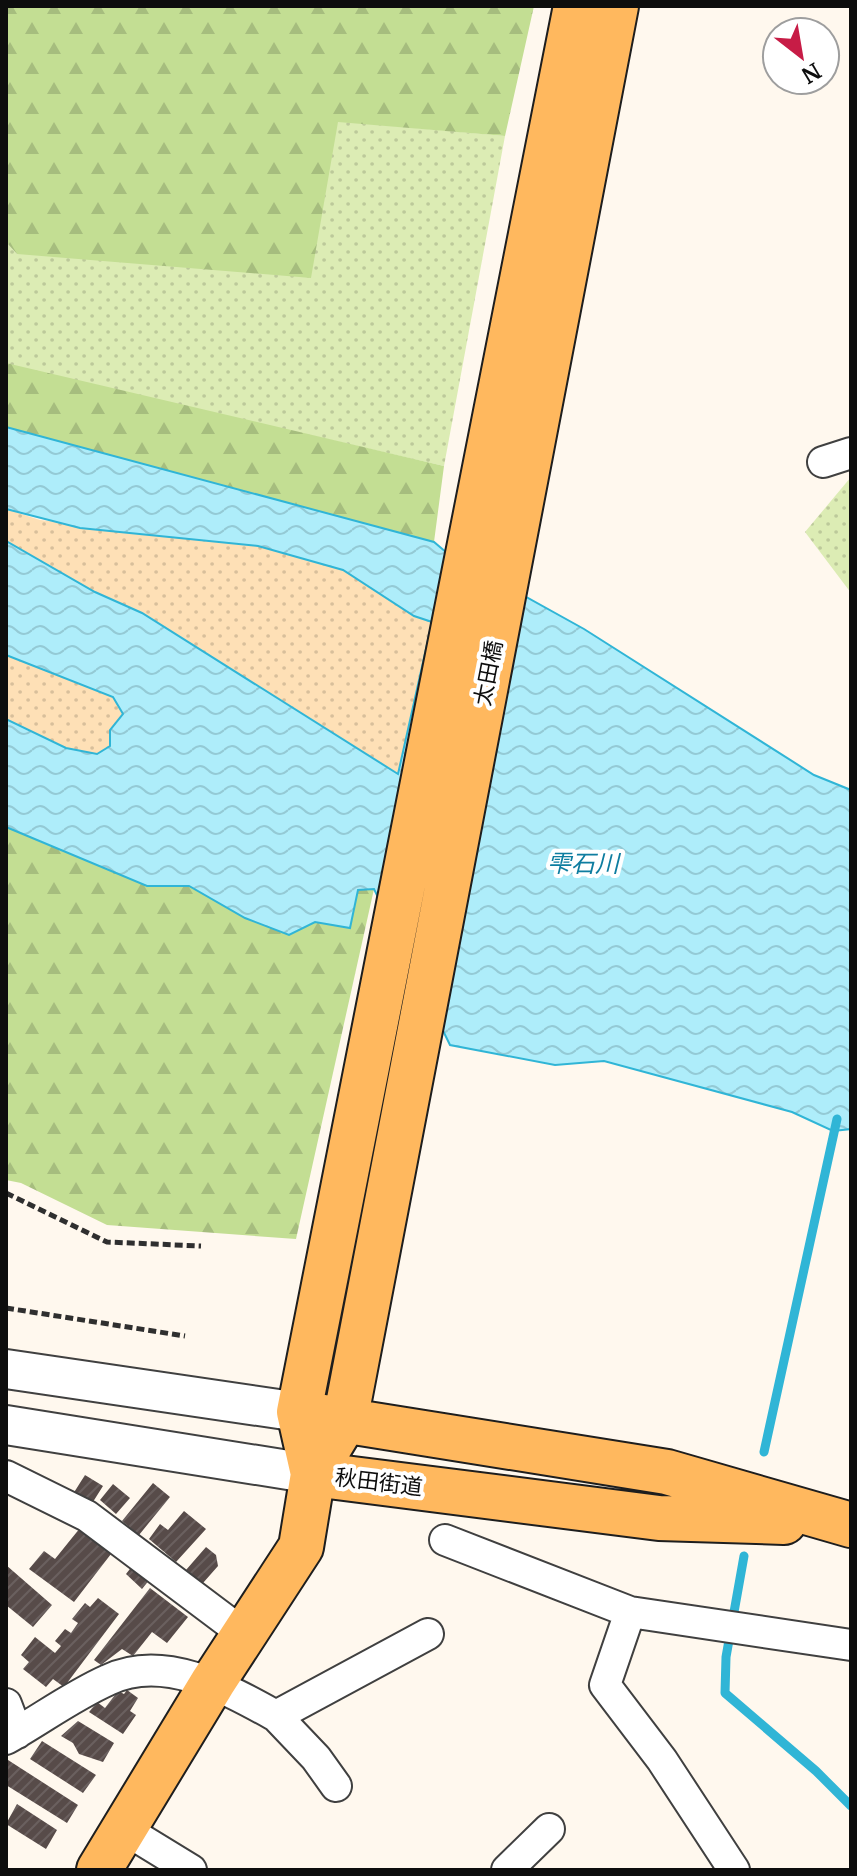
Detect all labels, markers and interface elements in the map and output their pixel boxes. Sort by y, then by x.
north arrow [761,16,841,96]
text: N [796,57,826,90]
street label: 太田橋 [468,638,508,708]
water label: 雫石川 [547,848,622,879]
street label: 秋田街道 [334,1463,424,1501]

